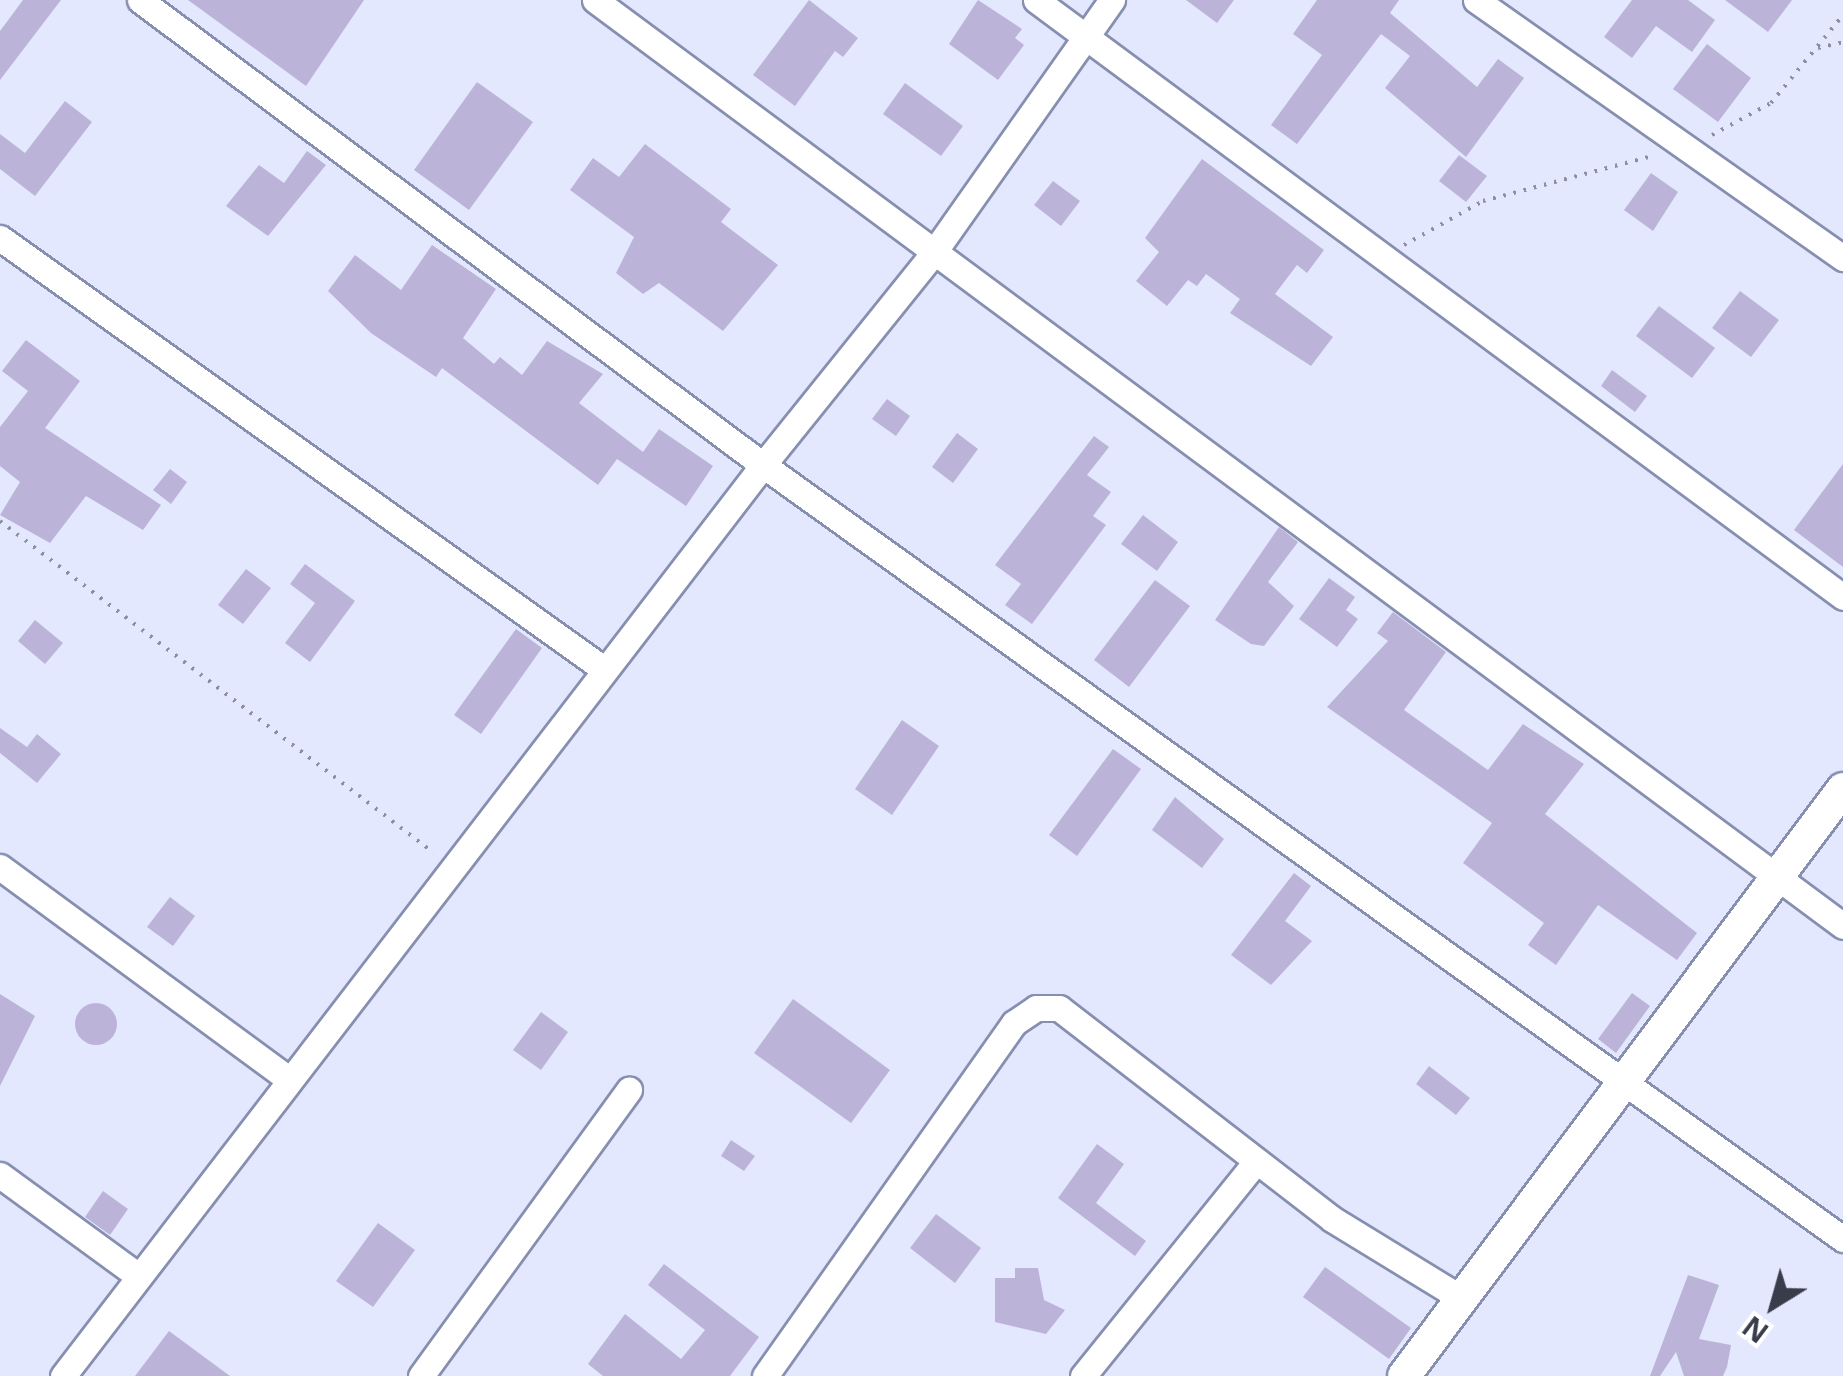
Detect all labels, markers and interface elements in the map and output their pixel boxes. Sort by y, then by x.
north arrow [1723,1256,1823,1356]
text: N [1734,1308,1775,1352]

